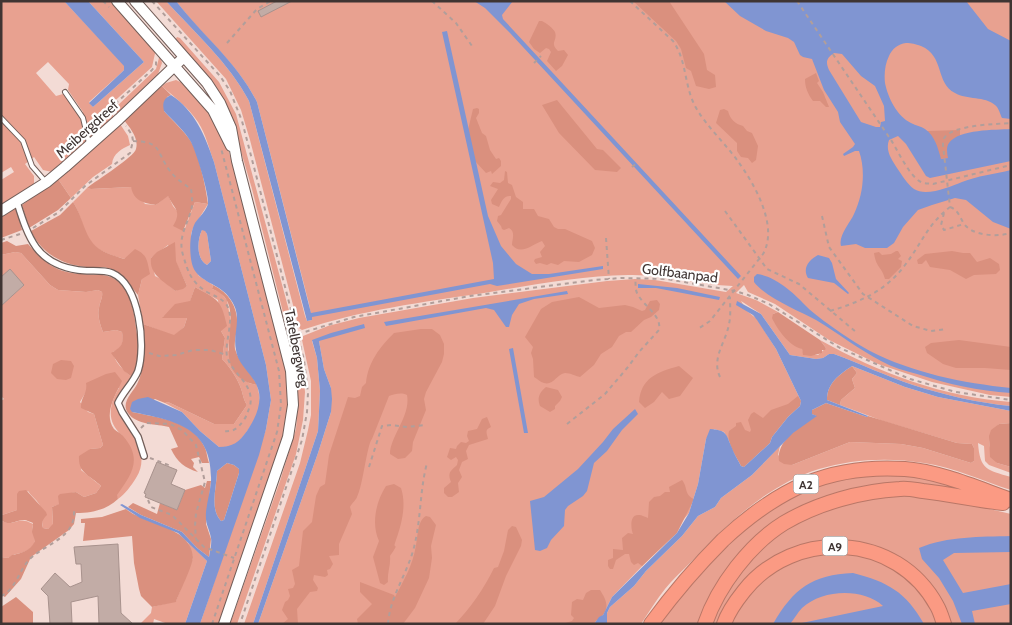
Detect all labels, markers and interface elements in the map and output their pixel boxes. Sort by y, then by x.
street label: Meibergdreef [52,96,122,162]
street label: Golfbaanpad [641,259,719,287]
street label: Tafelbergweg [281,308,314,389]
road number: A2 [794,474,818,494]
road number: A9 [822,536,848,556]

